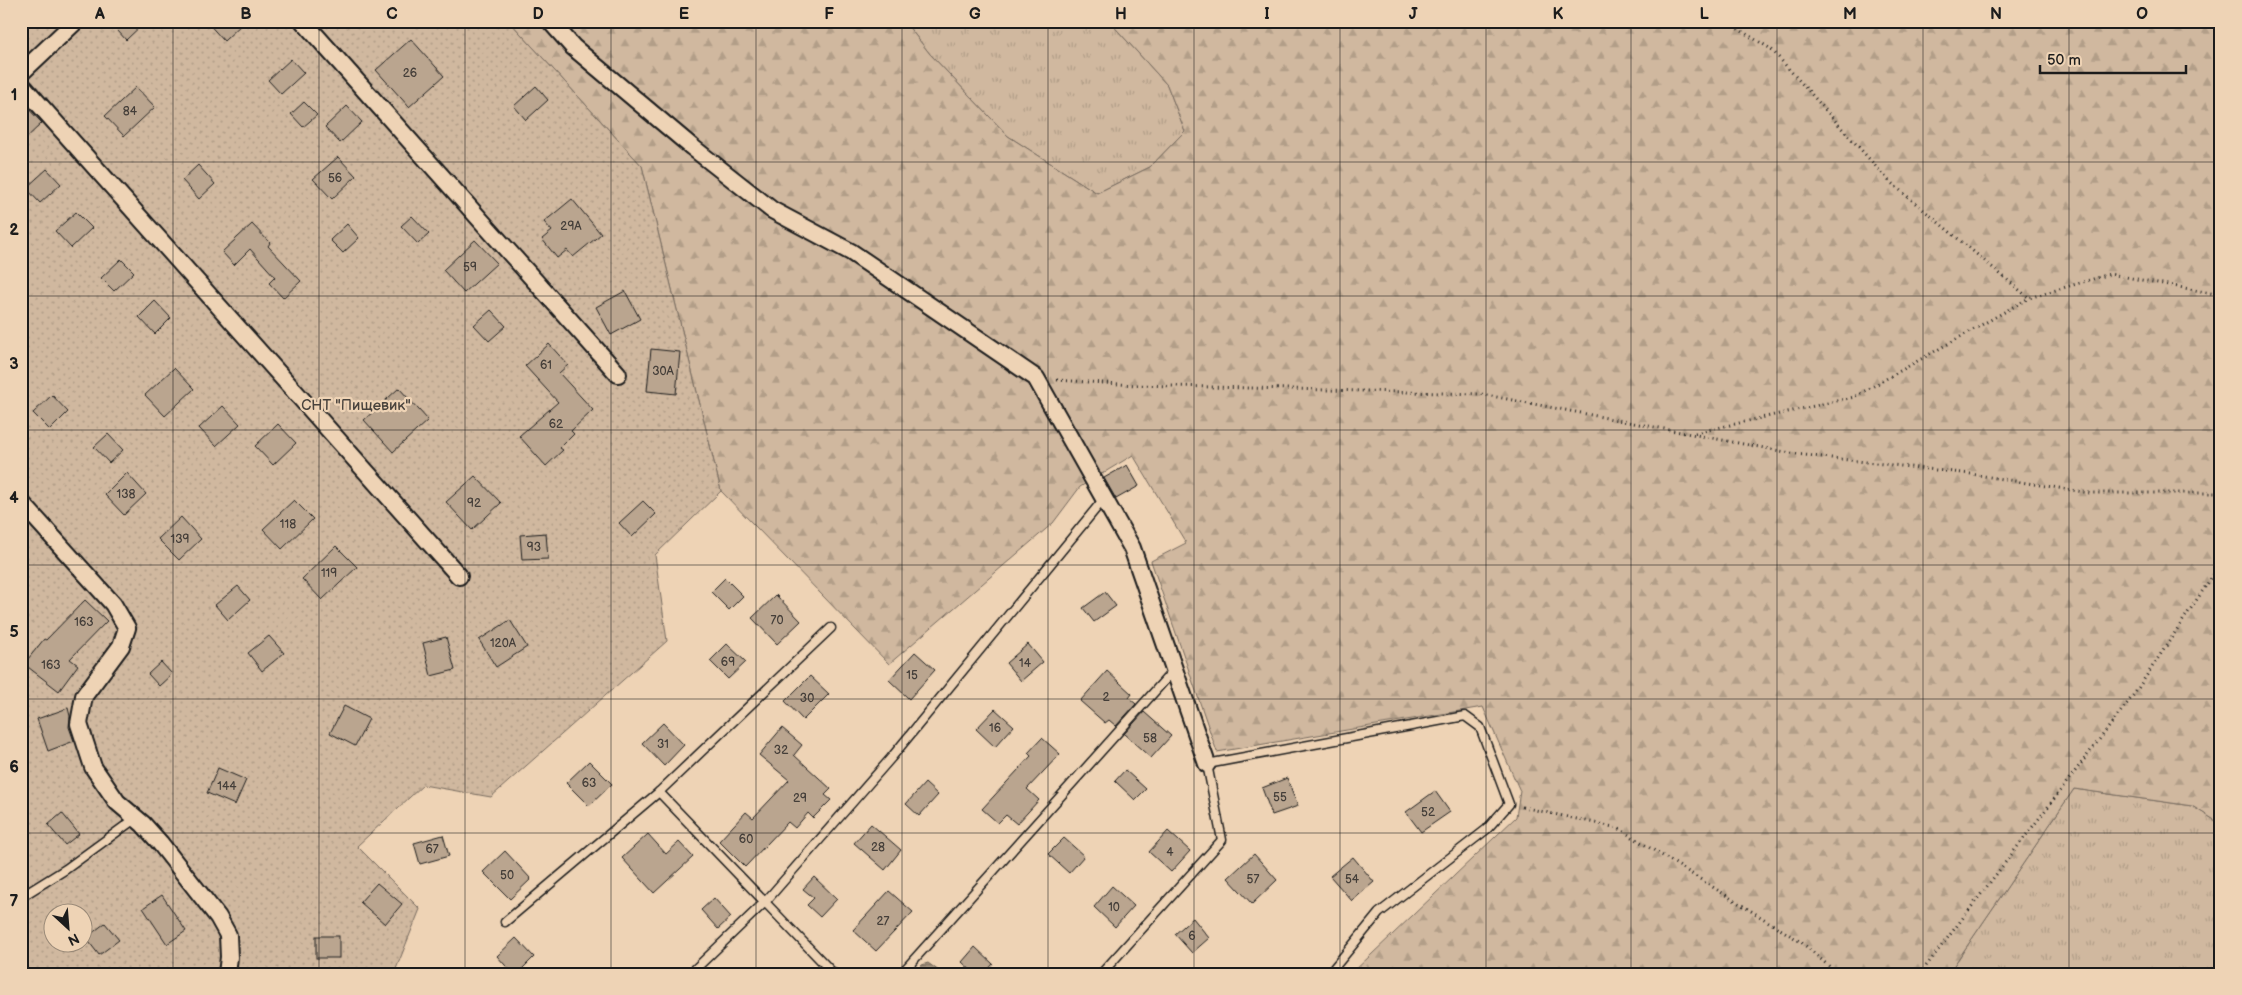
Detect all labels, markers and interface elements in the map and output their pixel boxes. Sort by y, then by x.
text: A [94,5,105,24]
text: B [240,5,252,24]
text: C [386,5,398,24]
text: D [532,5,544,24]
text: E [679,5,689,24]
text: F [824,5,834,24]
text: G [969,5,981,24]
text: H [1115,5,1127,24]
text: I [1264,5,1270,24]
text: J [1409,5,1418,24]
text: K [1553,5,1564,24]
text: L [1699,5,1709,24]
text: M [1843,5,1857,24]
text: N [1990,5,2002,24]
text: O [2136,5,2148,24]
scale bar [2040,42,2186,74]
text: 50 m [2047,51,2081,70]
house number: 26 [403,66,417,81]
text: 1 [11,86,17,105]
house number: 84 [123,104,138,119]
house number: 56 [328,171,342,186]
house number: 29А [560,219,582,234]
text: 2 [9,221,19,240]
house number: 59 [463,260,477,275]
text: 3 [9,355,19,374]
house number: 61 [540,358,552,373]
house number: 30А [652,364,675,379]
park label: СНТ "Пищевик" [301,396,411,415]
house number: 62 [549,417,563,432]
house number: 138 [116,487,136,502]
text: 4 [9,489,19,508]
house number: 92 [467,496,481,511]
house number: 118 [280,517,296,532]
house number: 139 [171,532,190,547]
house number: 93 [527,540,541,555]
house number: 119 [321,566,337,581]
house number: 70 [771,613,783,628]
house number: 163 [74,615,94,630]
text: 5 [9,623,19,642]
house number: 120А [490,636,517,651]
house number: 69 [721,655,735,670]
house number: 14 [1019,656,1032,671]
house number: 163 [41,658,61,673]
house number: 15 [906,668,918,683]
house number: 2 [1102,690,1110,705]
house number: 30 [800,691,814,706]
house number: 16 [989,721,1001,736]
house number: 58 [1143,731,1157,746]
house number: 31 [657,737,669,752]
house number: 32 [774,743,788,758]
text: 6 [9,758,19,777]
house number: 63 [582,776,596,791]
house number: 144 [217,779,237,794]
house number: 55 [1273,790,1287,805]
house number: 29 [793,791,807,806]
house number: 52 [1421,805,1435,820]
house number: 60 [739,832,753,847]
house number: 28 [871,840,885,855]
house number: 67 [425,842,439,857]
house number: 4 [1166,845,1174,860]
house number: 50 [500,868,514,883]
house number: 57 [1247,872,1259,887]
house number: 54 [1345,872,1360,887]
text: 7 [10,892,19,911]
house number: 10 [1108,900,1120,915]
north arrow [42,902,92,952]
house number: 27 [877,914,890,929]
text: N [65,929,82,949]
house number: 6 [1188,929,1196,944]

